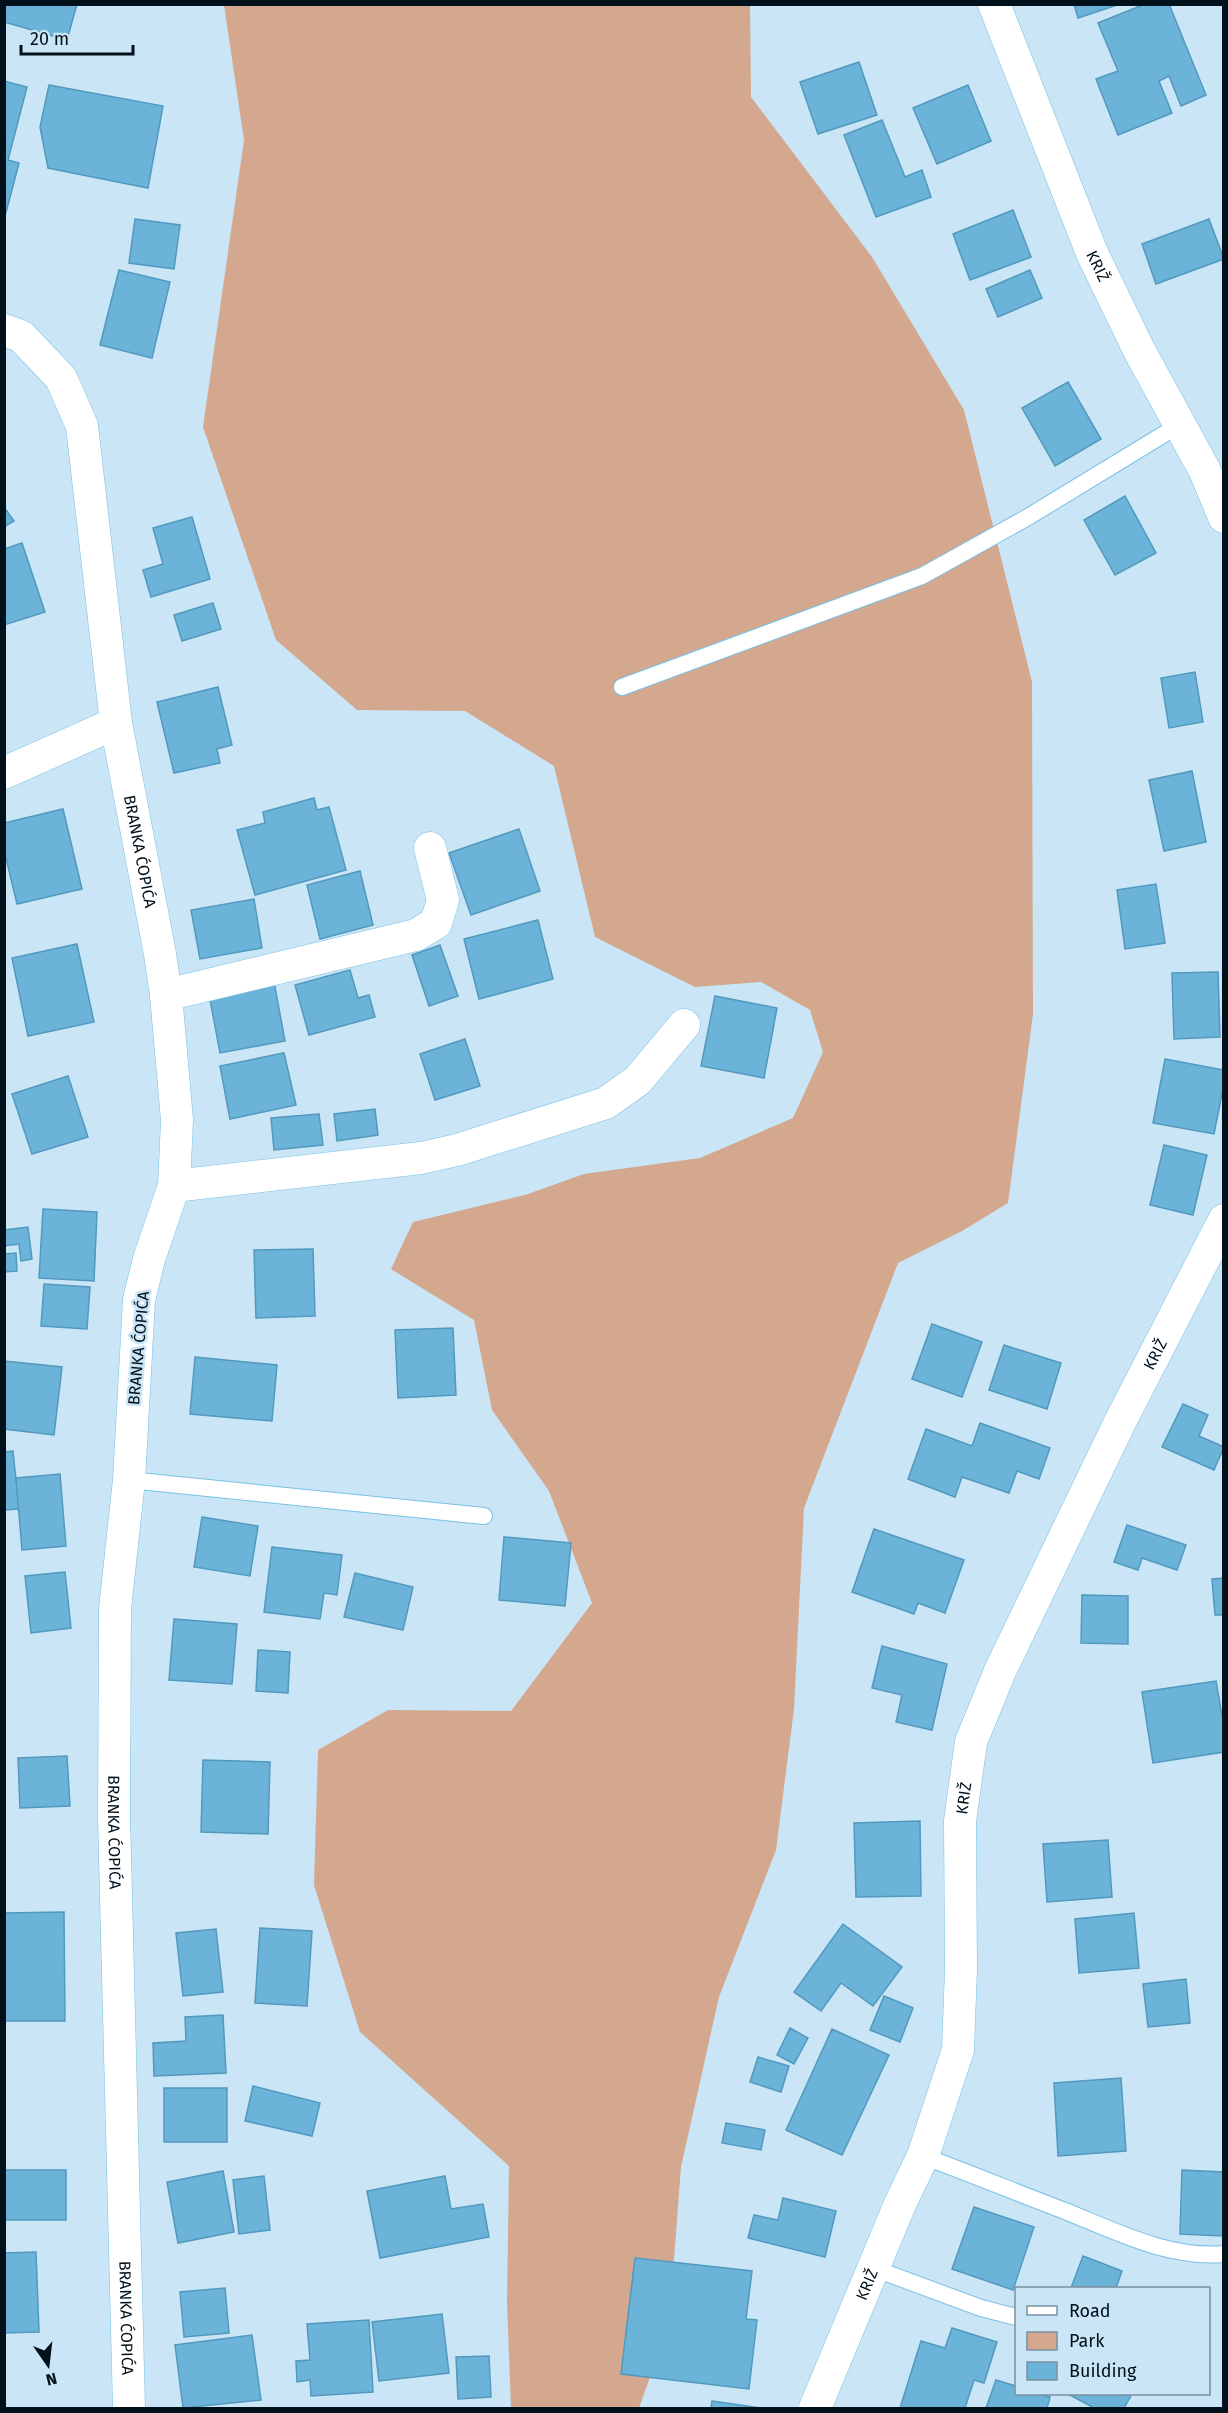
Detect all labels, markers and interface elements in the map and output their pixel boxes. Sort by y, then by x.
scale bar [21,18,134,56]
text: 20 m [30,28,69,50]
street label: KRIŽ [1082,248,1114,285]
street label: BRANKA ĆOPIĆA [120,794,160,910]
street label: BRANKA ĆOPIĆA [123,1289,153,1406]
street label: KRIŽ [1140,1335,1171,1373]
street label: BRANKA ĆOPIĆA [104,1775,126,1890]
street label: KRIŽ [952,1781,975,1815]
street label: BRANKA ĆOPIĆA [115,2261,138,2376]
street label: KRIŽ [852,2266,882,2303]
legend [1015,2287,1210,2395]
text: Road [1069,2300,1111,2322]
text: Park [1069,2330,1105,2352]
north arrow [18,2335,78,2395]
text: Building [1069,2360,1137,2382]
text: N [44,2369,59,2390]

